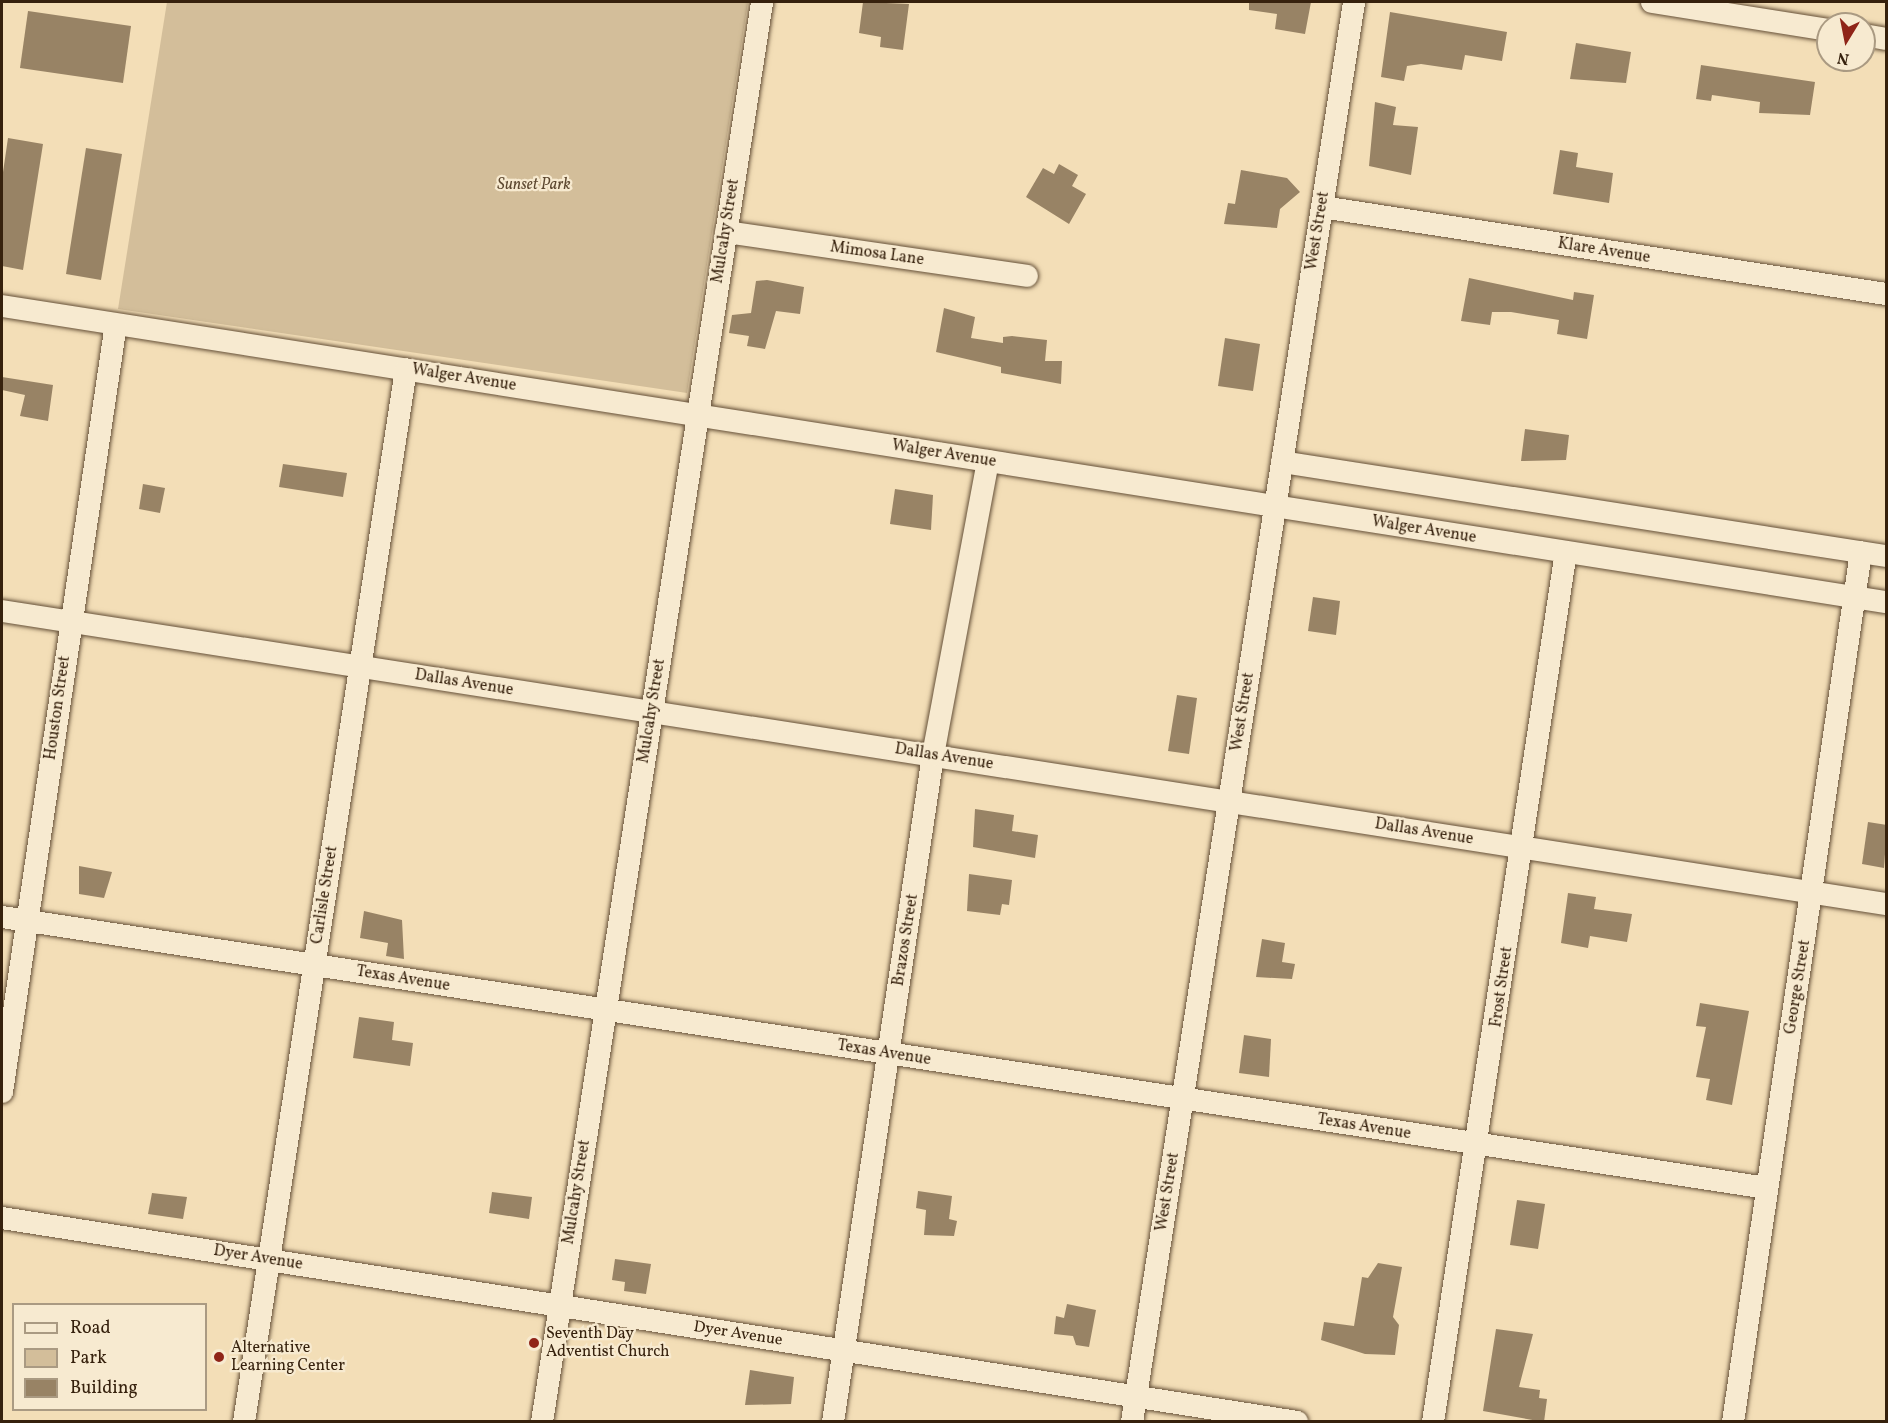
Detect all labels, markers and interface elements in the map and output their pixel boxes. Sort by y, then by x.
north arrow [1816,12,1876,72]
text: N [1836,46,1851,70]
park label: Sunset Park [497,175,571,195]
street label: Mulcahy Street [708,177,744,285]
street label: West Street [1302,190,1334,272]
street label: Klare Avenue [1556,234,1652,268]
street label: Mimosa Lane [829,238,925,270]
street label: Walger Avenue [410,360,518,396]
street label: Walger Avenue [890,436,998,472]
street label: Walger Avenue [1370,512,1478,548]
street label: Houston Street [41,655,75,761]
street label: Mulcahy Street [634,657,670,765]
street label: Dallas Avenue [413,666,515,700]
street label: West Street [1227,671,1259,753]
street label: Dallas Avenue [893,740,995,774]
street label: Dallas Avenue [1373,815,1475,849]
street label: Carlisle Street [308,845,342,945]
street label: Brazos Street [889,892,923,988]
street label: George Street [1781,938,1815,1036]
street label: Frost Street [1487,945,1517,1029]
street label: Texas Avenue [355,962,451,996]
street label: Texas Avenue [836,1036,932,1070]
street label: Texas Avenue [1316,1110,1412,1144]
street label: Mulcahy Street [559,1138,595,1246]
street label: West Street [1152,1151,1184,1233]
street label: Dyer Avenue [212,1241,304,1275]
legend [12,1303,207,1411]
text: Road [70,1316,111,1341]
street label: Dyer Avenue [692,1317,784,1351]
place label: Seventh Day Adventist Church [546,1324,669,1362]
marker: Seventh Day Adventist Church [527,1336,541,1350]
place label: Alternative Learning Center [231,1338,345,1376]
text: Park [70,1346,107,1371]
marker: Alternative Learning Center [212,1350,226,1364]
text: Building [70,1376,138,1401]

